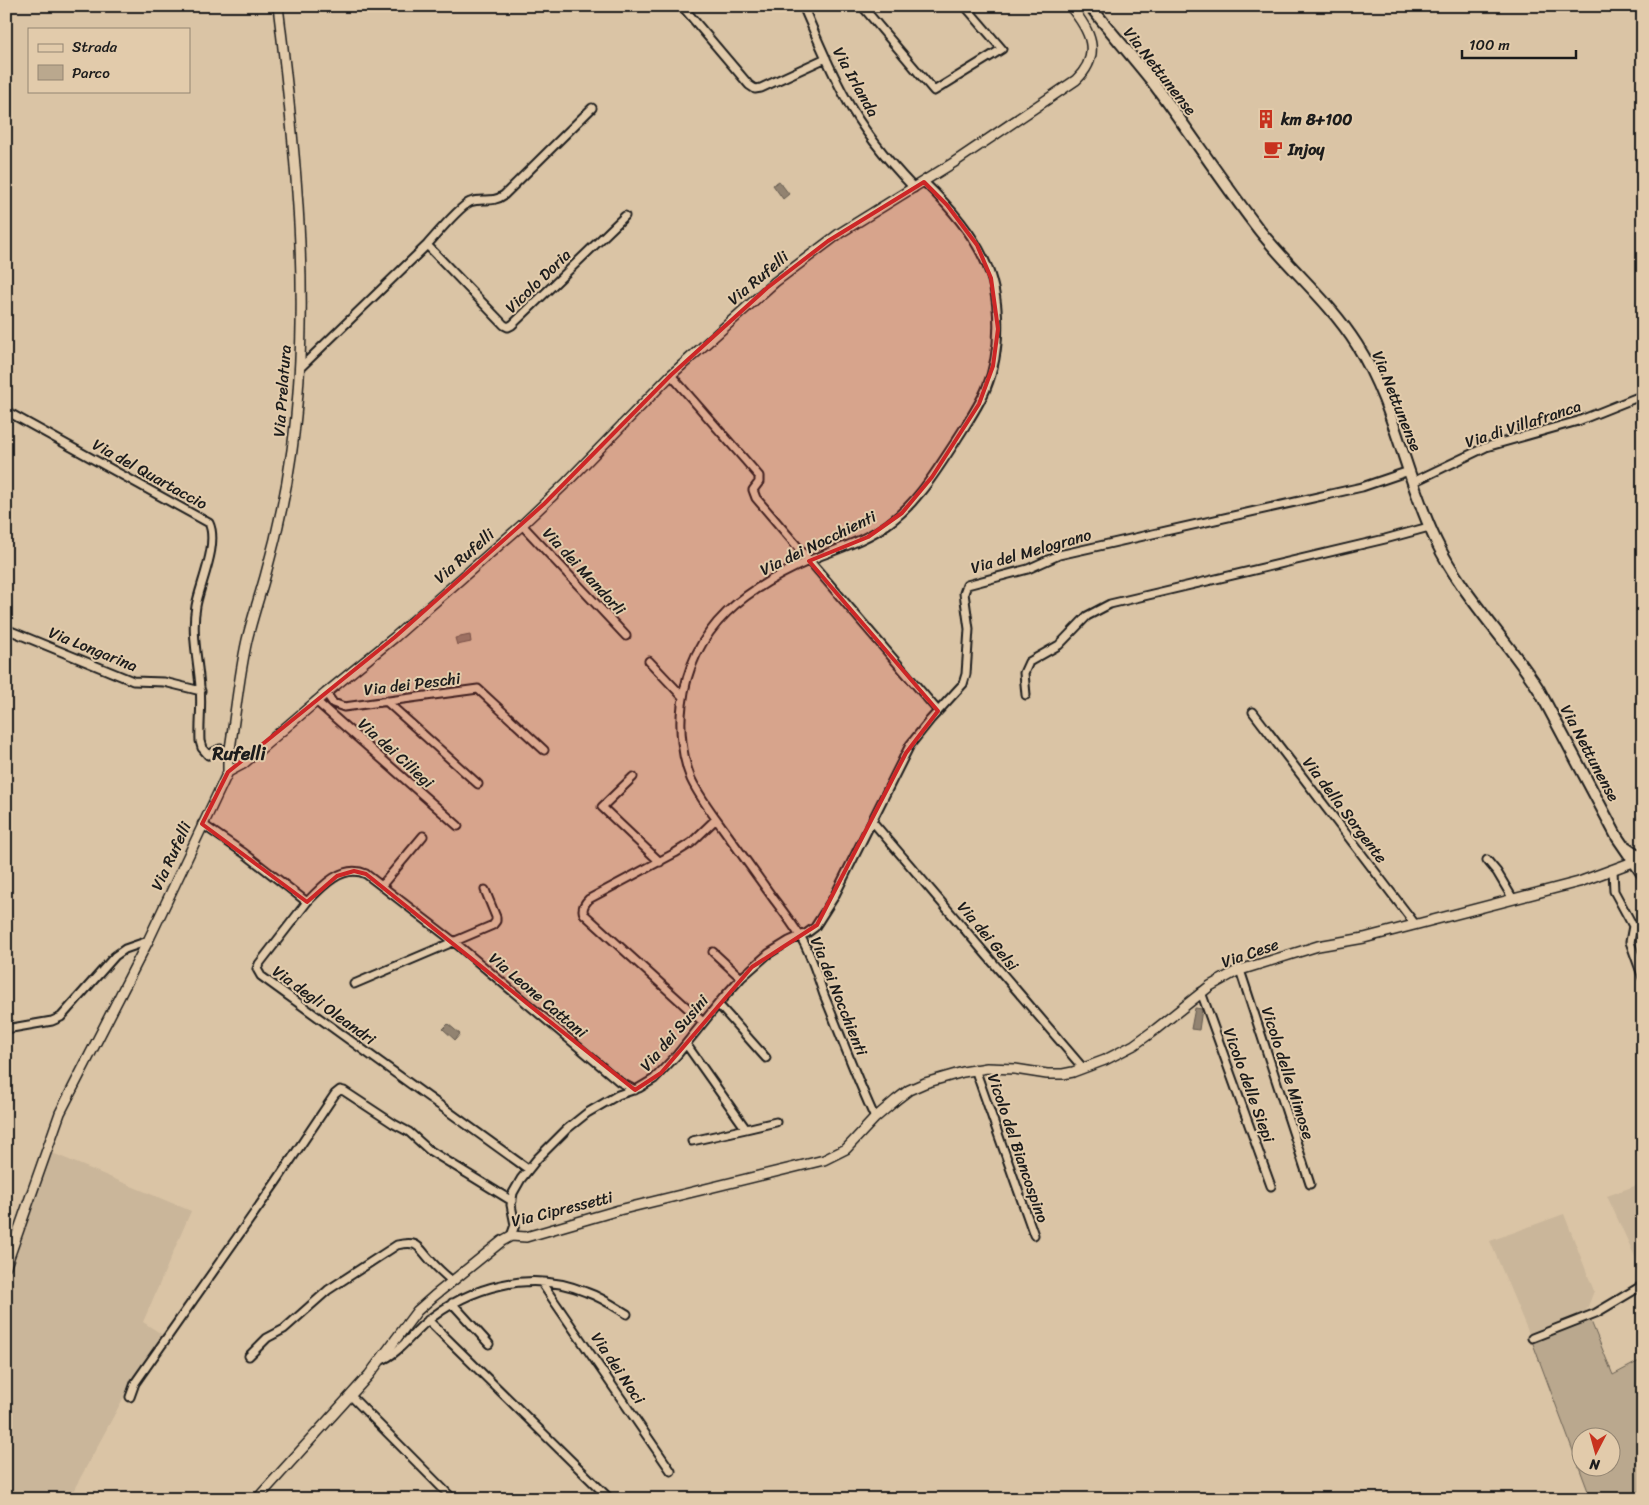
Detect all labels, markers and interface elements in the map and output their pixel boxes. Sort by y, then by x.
street label: Via Nettunense [1116,20,1204,122]
legend [28,28,190,92]
scale bar [1462,28,1575,60]
text: 100 m [1469,32,1510,58]
text: Strada [72,34,118,60]
street label: Via Irlanda [825,41,887,123]
text: Parco [72,60,110,86]
place label: km 8+100 [1280,105,1352,134]
building icon: km 8+100 [1255,108,1277,130]
place label: Injoy [1287,135,1325,164]
cafe icon: Injoy [1262,138,1284,160]
street label: Vicolo Doria [498,242,578,320]
street label: Via Rufelli [721,243,796,313]
street label: Via Prelatura [264,344,300,438]
street label: Via Nettunense [1364,346,1431,456]
street label: Via di Villafranca [1461,392,1585,456]
street label: Via del Quartaccio [87,430,213,518]
street label: Via dei Nocchienti [755,502,882,584]
street label: Via dei Mandorli [535,520,633,622]
street label: Via del Melograno [967,520,1095,582]
street label: Via Rufelli [427,521,502,591]
street label: Via Longarina [44,618,142,680]
street label: Via dei Peschi [362,664,462,704]
street label: Via Nettunense [1552,699,1628,807]
street label: Via dei Ciliegi [351,710,441,796]
district label: Rufelli [211,738,267,770]
street label: Via della Sorgente [1295,750,1395,870]
street label: Via Rufelli [142,816,200,895]
street label: Via dei Gelsi [950,894,1027,978]
street label: Via Cese [1217,930,1283,976]
street label: Via dei Nocchienti [802,932,876,1061]
street label: Via Leone Cattani [482,945,595,1046]
street label: Via degli Oleandri [266,957,383,1053]
street label: Via dei Susini [632,987,716,1078]
street label: Vicolo delle Mimose [1253,1003,1323,1143]
street label: Vicolo delle Siepi [1215,1023,1283,1147]
street label: Vicolo del Biancospino [979,1069,1057,1227]
street label: Via Cipressetti [508,1182,616,1236]
street label: Via dei Noci [583,1326,653,1411]
north arrow [1572,1428,1622,1478]
text: N [1588,1451,1602,1477]

